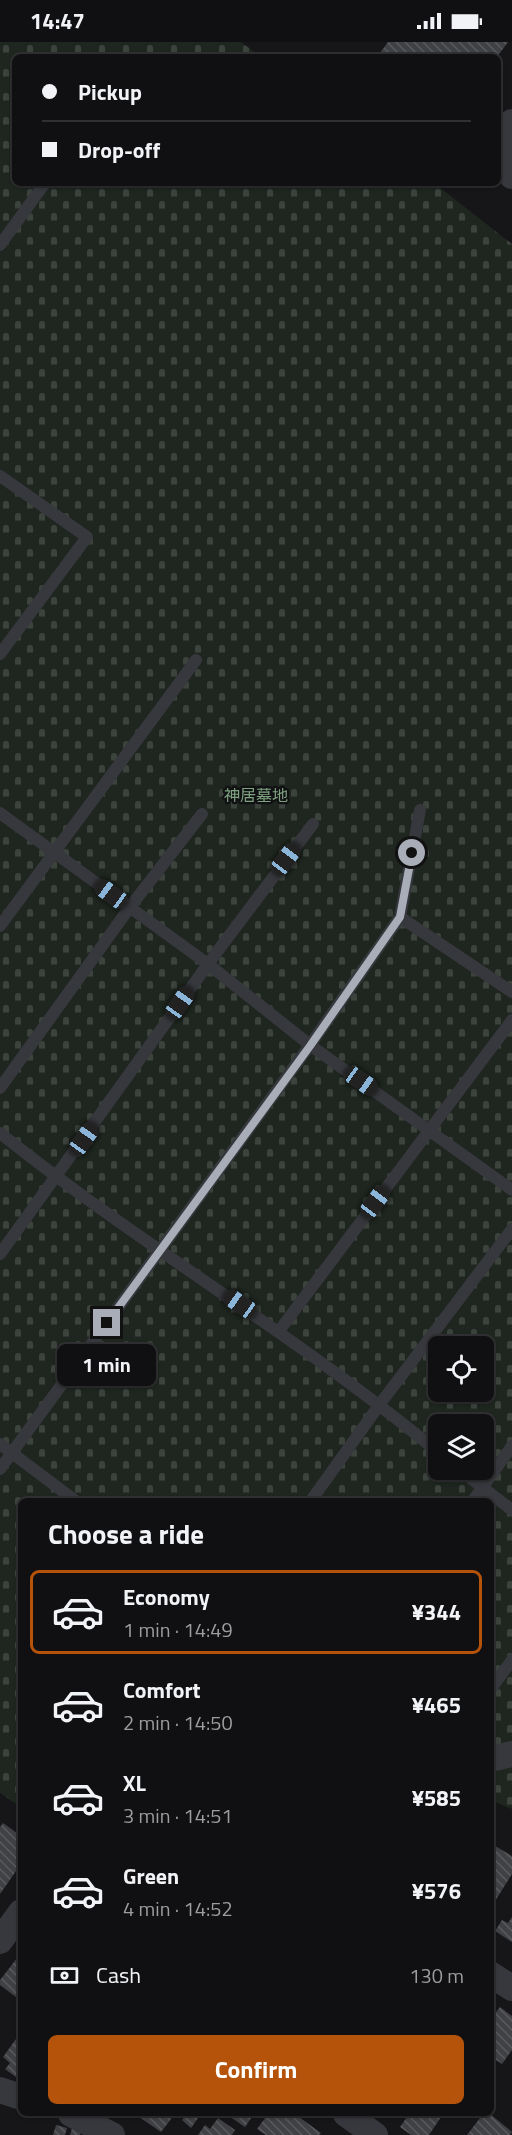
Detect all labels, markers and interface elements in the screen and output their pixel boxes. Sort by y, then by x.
text: 14:47 [30,4,85,38]
text: Pickup [78,75,142,109]
text: Drop-off [78,133,160,167]
park label: 神居墓地 [224,783,288,807]
car [268,839,304,879]
route start [398,839,425,866]
car [91,876,131,912]
car [162,983,198,1023]
car [341,1063,381,1099]
car [66,1119,102,1159]
car [357,1182,393,1222]
car [220,1286,260,1322]
route end [93,1309,120,1336]
map controls [428,1336,494,1480]
button: locate [428,1336,494,1402]
callout: 1 min [57,1344,156,1386]
text: 1 min [82,1349,131,1380]
button: layers [428,1414,494,1480]
text: Choose a ride [48,1513,204,1554]
text: Economy [123,1580,210,1614]
icon: car [51,1585,105,1639]
text: ¥344 [412,1595,461,1629]
text: 1 min · 14:49 [123,1614,233,1645]
text: Comfort [123,1673,201,1707]
icon: car [51,1678,105,1732]
text: ¥465 [412,1688,461,1722]
text: 2 min · 14:50 [123,1707,233,1738]
text: XL [123,1766,146,1800]
icon: car [51,1771,105,1825]
text: ¥585 [412,1781,461,1815]
text: 3 min · 14:51 [123,1800,233,1831]
text: Green [123,1859,179,1893]
icon: car [51,1864,105,1918]
text: ¥576 [412,1874,461,1908]
text: 4 min · 14:52 [123,1893,233,1924]
text: Cash [96,1958,141,1992]
icon: cash [48,1959,81,1992]
text: 130 m [409,1960,464,1991]
button: Confirm [48,2035,464,2104]

